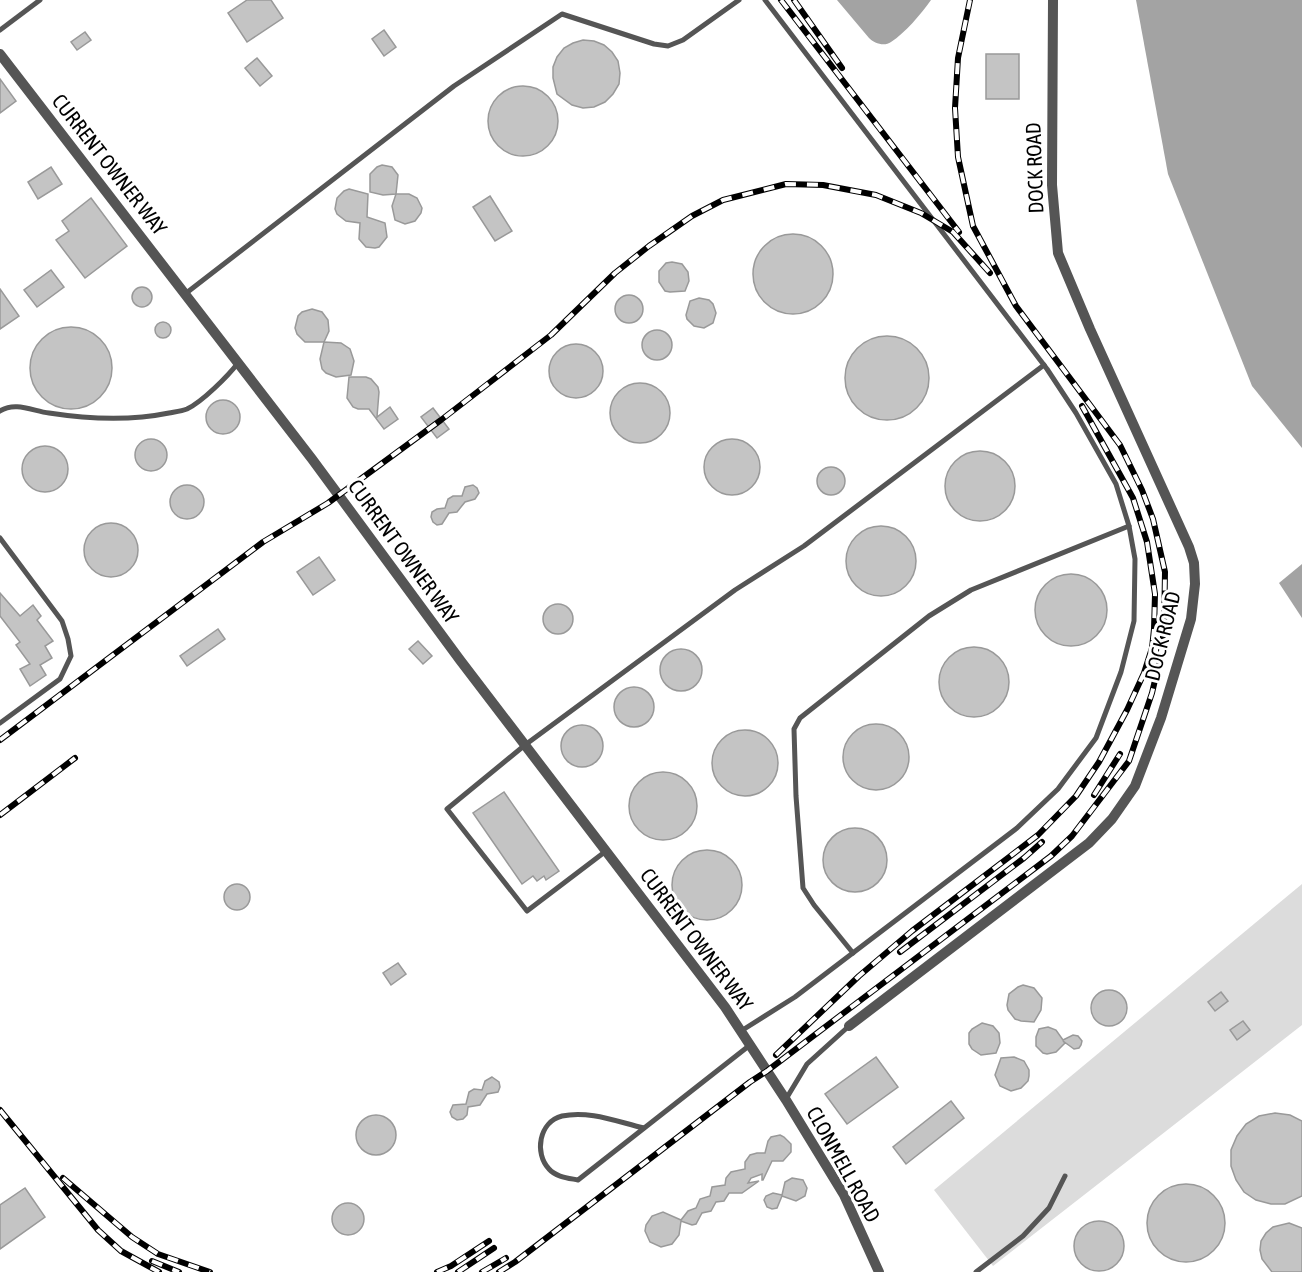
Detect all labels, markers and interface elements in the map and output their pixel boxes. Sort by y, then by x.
street label: CURRENT OWNER WAY [48,89,173,240]
street label: DOCK ROAD [1020,122,1048,214]
street label: CURRENT OWNER WAY [344,475,465,628]
street label: DOCK ROAD [1139,589,1185,683]
street label: CURRENT OWNER WAY [636,863,759,1015]
street label: CLONMELL ROAD [802,1102,886,1226]

